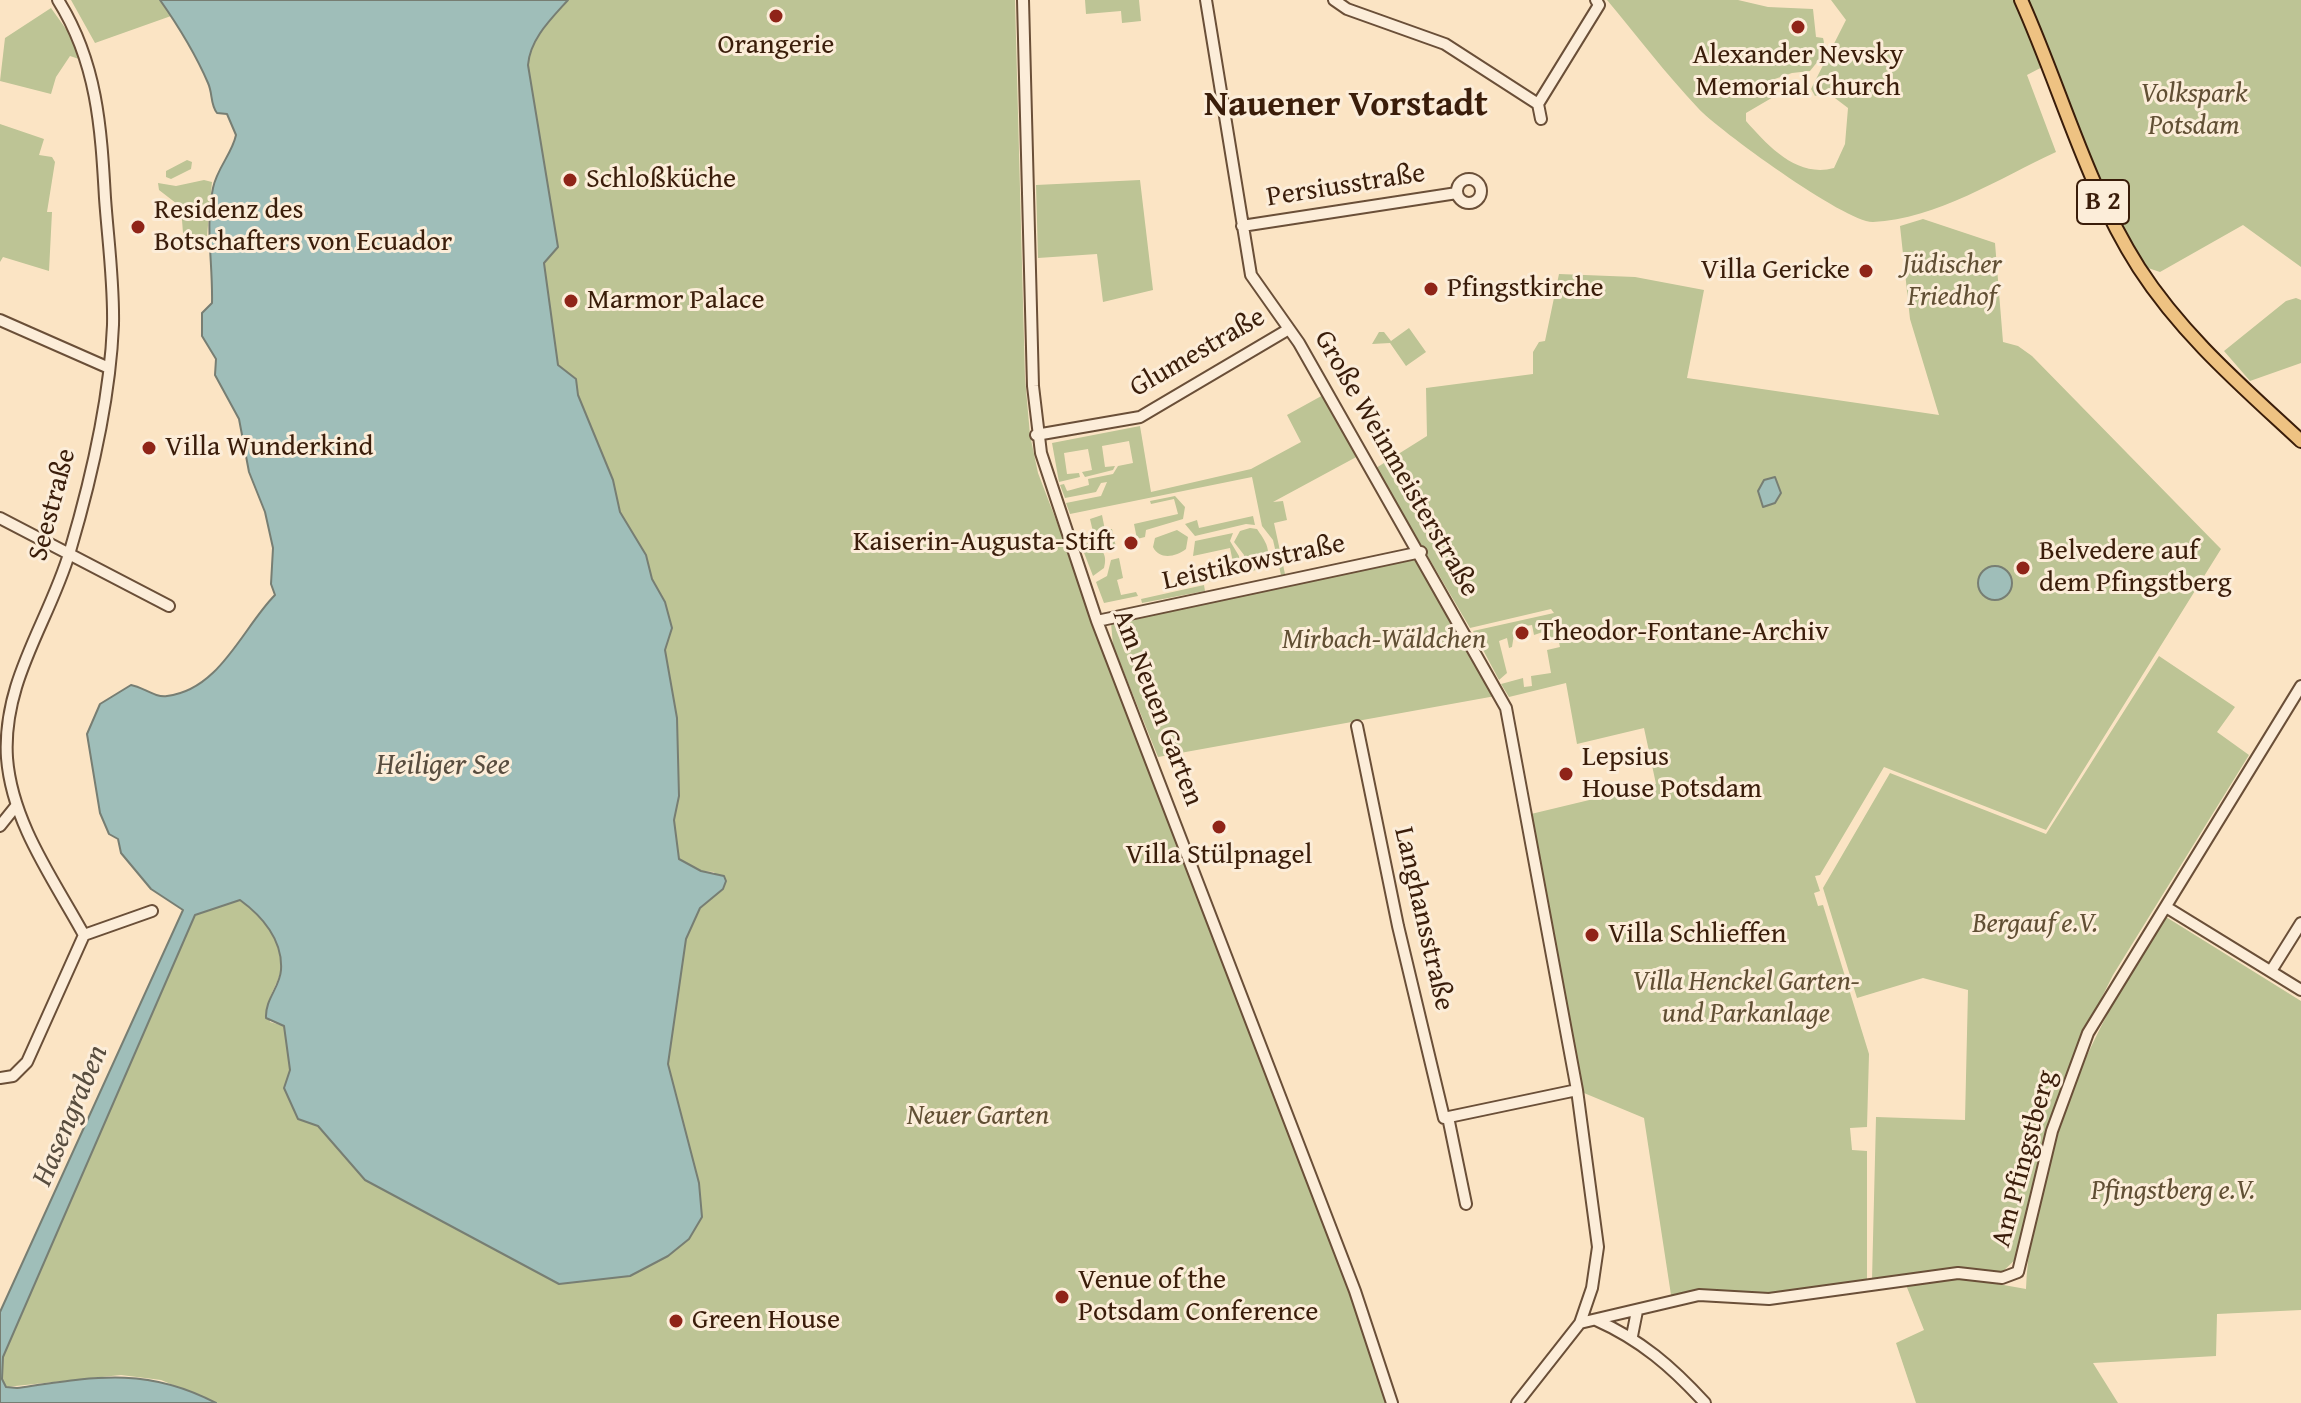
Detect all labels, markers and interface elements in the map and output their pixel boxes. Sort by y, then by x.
marker: Orangerie [767,7,785,25]
marker: Alexander Nevsky Memorial Church [1789,18,1807,36]
place label: Orangerie [718,29,834,63]
place label: Alexander Nevsky Memorial Church [1692,39,1904,105]
park label: Volkspark Potsdam [2141,78,2247,144]
district label: Nauener Vorstadt [1204,84,1488,128]
street label: Persiusstraße [1264,157,1428,215]
place label: Schloßküche [586,163,736,197]
marker: Schloßküche [561,171,579,189]
road number: B 2 [2077,180,2129,224]
place label: Residenz des Botschafters von Ecuador [154,194,452,260]
marker: Residenz des Botschafters von Ecuador [129,218,147,236]
park label: Jüdischer Friedhof [1902,249,2002,315]
place label: Villa Gericke [1701,254,1850,288]
marker: Villa Gericke [1857,262,1875,280]
place label: Pfingstkirche [1447,272,1604,306]
marker: Pfingstkirche [1422,280,1440,298]
place label: Marmor Palace [587,284,765,318]
marker: Marmor Palace [562,292,580,310]
street label: Glumestraße [1124,301,1272,405]
street label: Große Weinmeisterstraße [1306,325,1486,603]
place label: Villa Wunderkind [165,431,373,465]
marker: Villa Wunderkind [140,439,158,457]
street label: Seestraße [22,445,84,565]
place label: Kaiserin-Augusta-Stift [853,526,1115,560]
street label: Leistikowstraße [1160,527,1348,599]
marker: Kaiserin-Augusta-Stift [1122,534,1140,552]
place label: Belvedere auf dem Pfingstberg [2039,535,2232,601]
marker: Belvedere auf dem Pfingstberg [2014,559,2032,577]
street label: Am Neuen Garten [1104,605,1210,811]
place label: Theodor-Fontane-Archiv [1538,616,1829,650]
park label: Mirbach-Wäldchen [1282,624,1486,658]
marker: Theodor-Fontane-Archiv [1513,624,1531,642]
place label: Lepsius House Potsdam [1582,741,1762,807]
water label: Heiliger See [376,748,510,784]
marker: Lepsius House Potsdam [1557,765,1575,783]
marker: Villa Stülpnagel [1210,818,1228,836]
street label: Langhansstraße [1386,824,1460,1014]
place label: Villa Stülpnagel [1126,839,1312,873]
park label: Bergauf e.V. [1972,908,2098,942]
place label: Villa Schlieffen [1608,918,1786,952]
marker: Villa Schlieffen [1583,926,1601,944]
park label: Villa Henckel Garten- und Parkanlage [1632,966,1860,1032]
water label: Hasengraben [25,1040,117,1192]
street label: Am Pfingstberg [1985,1067,2065,1251]
park label: Neuer Garten [907,1100,1049,1134]
park label: Pfingstberg e.V. [2091,1175,2255,1209]
place label: Venue of the Potsdam Conference [1078,1264,1318,1330]
marker: Venue of the Potsdam Conference [1053,1288,1071,1306]
place label: Green House [692,1304,840,1338]
marker: Green House [667,1312,685,1330]

